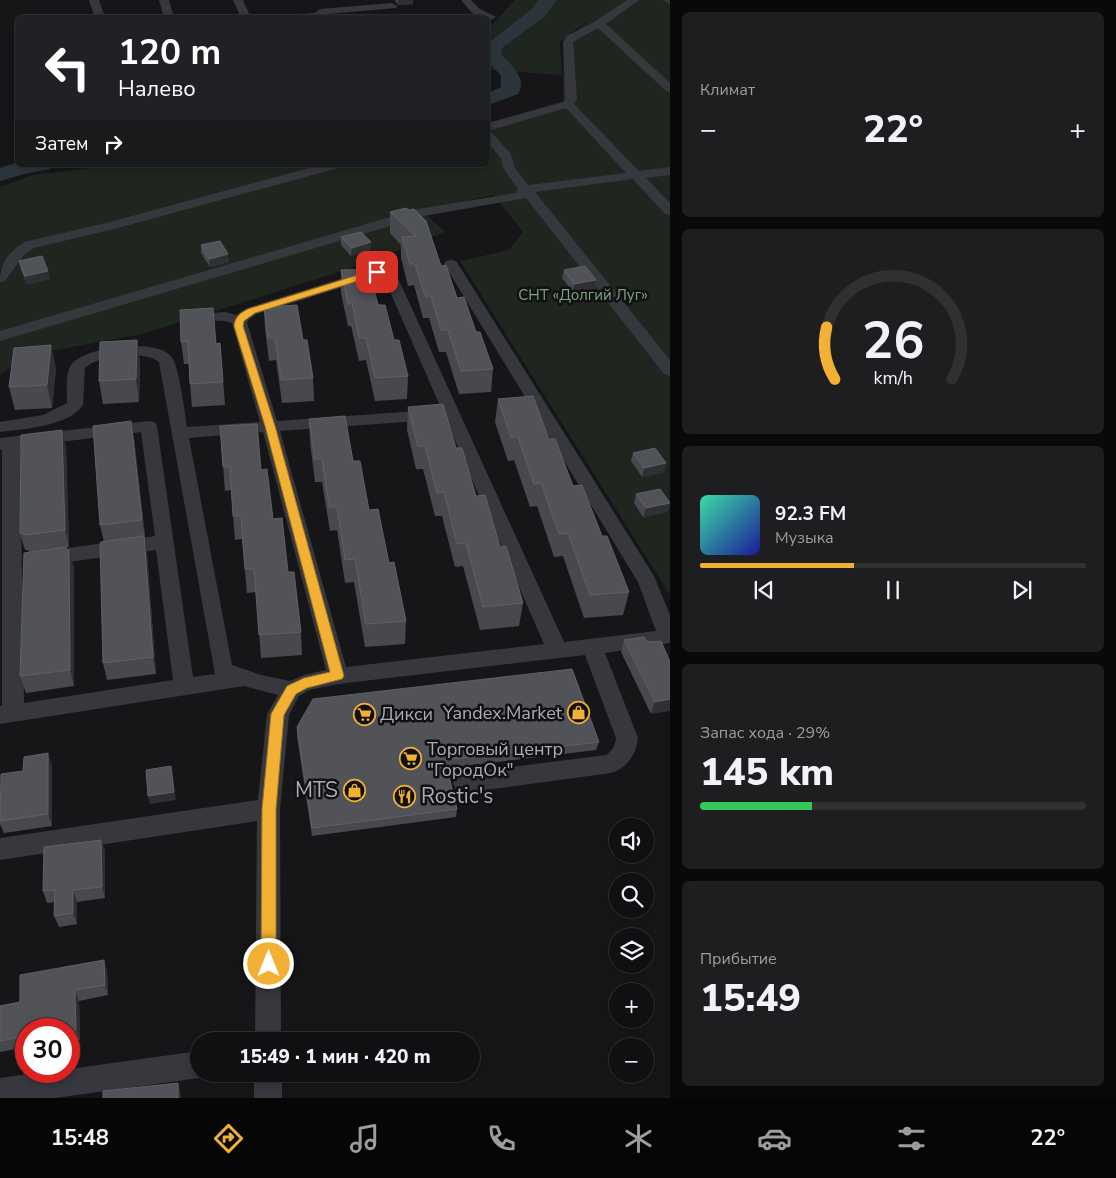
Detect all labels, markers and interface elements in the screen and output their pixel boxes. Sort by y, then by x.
text: 120 m [118,29,221,76]
icon: left [35,35,100,100]
text: Налево [118,74,196,104]
text: Климат [700,79,755,101]
text: 22° [863,104,923,155]
text: − [700,111,717,149]
text: + [1069,111,1086,149]
icon: right [99,130,127,158]
text: Затем [35,131,89,157]
pin [356,251,398,293]
icon: arrive [363,258,391,286]
park label: СНТ «Долгий Луг» [518,285,648,305]
text: 26 [862,305,924,376]
text: km/h [873,366,913,390]
text: 92.3 FM [775,501,846,527]
text: Музыка [775,527,834,549]
icon: previous [750,576,778,604]
icon: pause [879,576,907,604]
icon: next [1008,576,1036,604]
place label: Yandex.Market [442,701,563,725]
shop icon: Yandex.Market [566,701,590,725]
supermarket icon: Дикси [352,702,376,726]
place label: Дикси [380,702,433,726]
text: Запас хода · 29% [700,722,830,744]
place label: Торговый центр "ГородОк" [427,737,563,782]
supermarket icon: Торговый центр "ГородОк" [399,747,423,771]
text: 145 km [700,747,834,798]
place label: MTS [295,776,338,804]
shop icon: MTS [342,778,366,802]
place label: Rostiс's [421,782,493,810]
restaurant icon: Rostiс's [393,784,417,808]
map controls [609,818,654,1083]
button: sound [609,818,654,863]
button: search [609,873,654,918]
button: layers [609,928,654,973]
position arrow [242,937,294,989]
text: Прибытие [700,948,777,970]
text: 15:49 [700,973,801,1024]
button: + [609,983,654,1028]
speed limit sign: 30 [15,1018,80,1083]
button: − [609,1038,654,1083]
text: 15:49 · 1 мин · 420 m [239,1044,431,1070]
icon: directions [211,1121,246,1156]
icon: music [347,1121,382,1156]
icon: phone [484,1121,519,1156]
icon: climate [621,1121,656,1156]
icon: car [757,1121,792,1156]
icon: filters [894,1121,929,1156]
text: 15:48 [51,1123,109,1153]
text: 22° [1030,1123,1065,1153]

